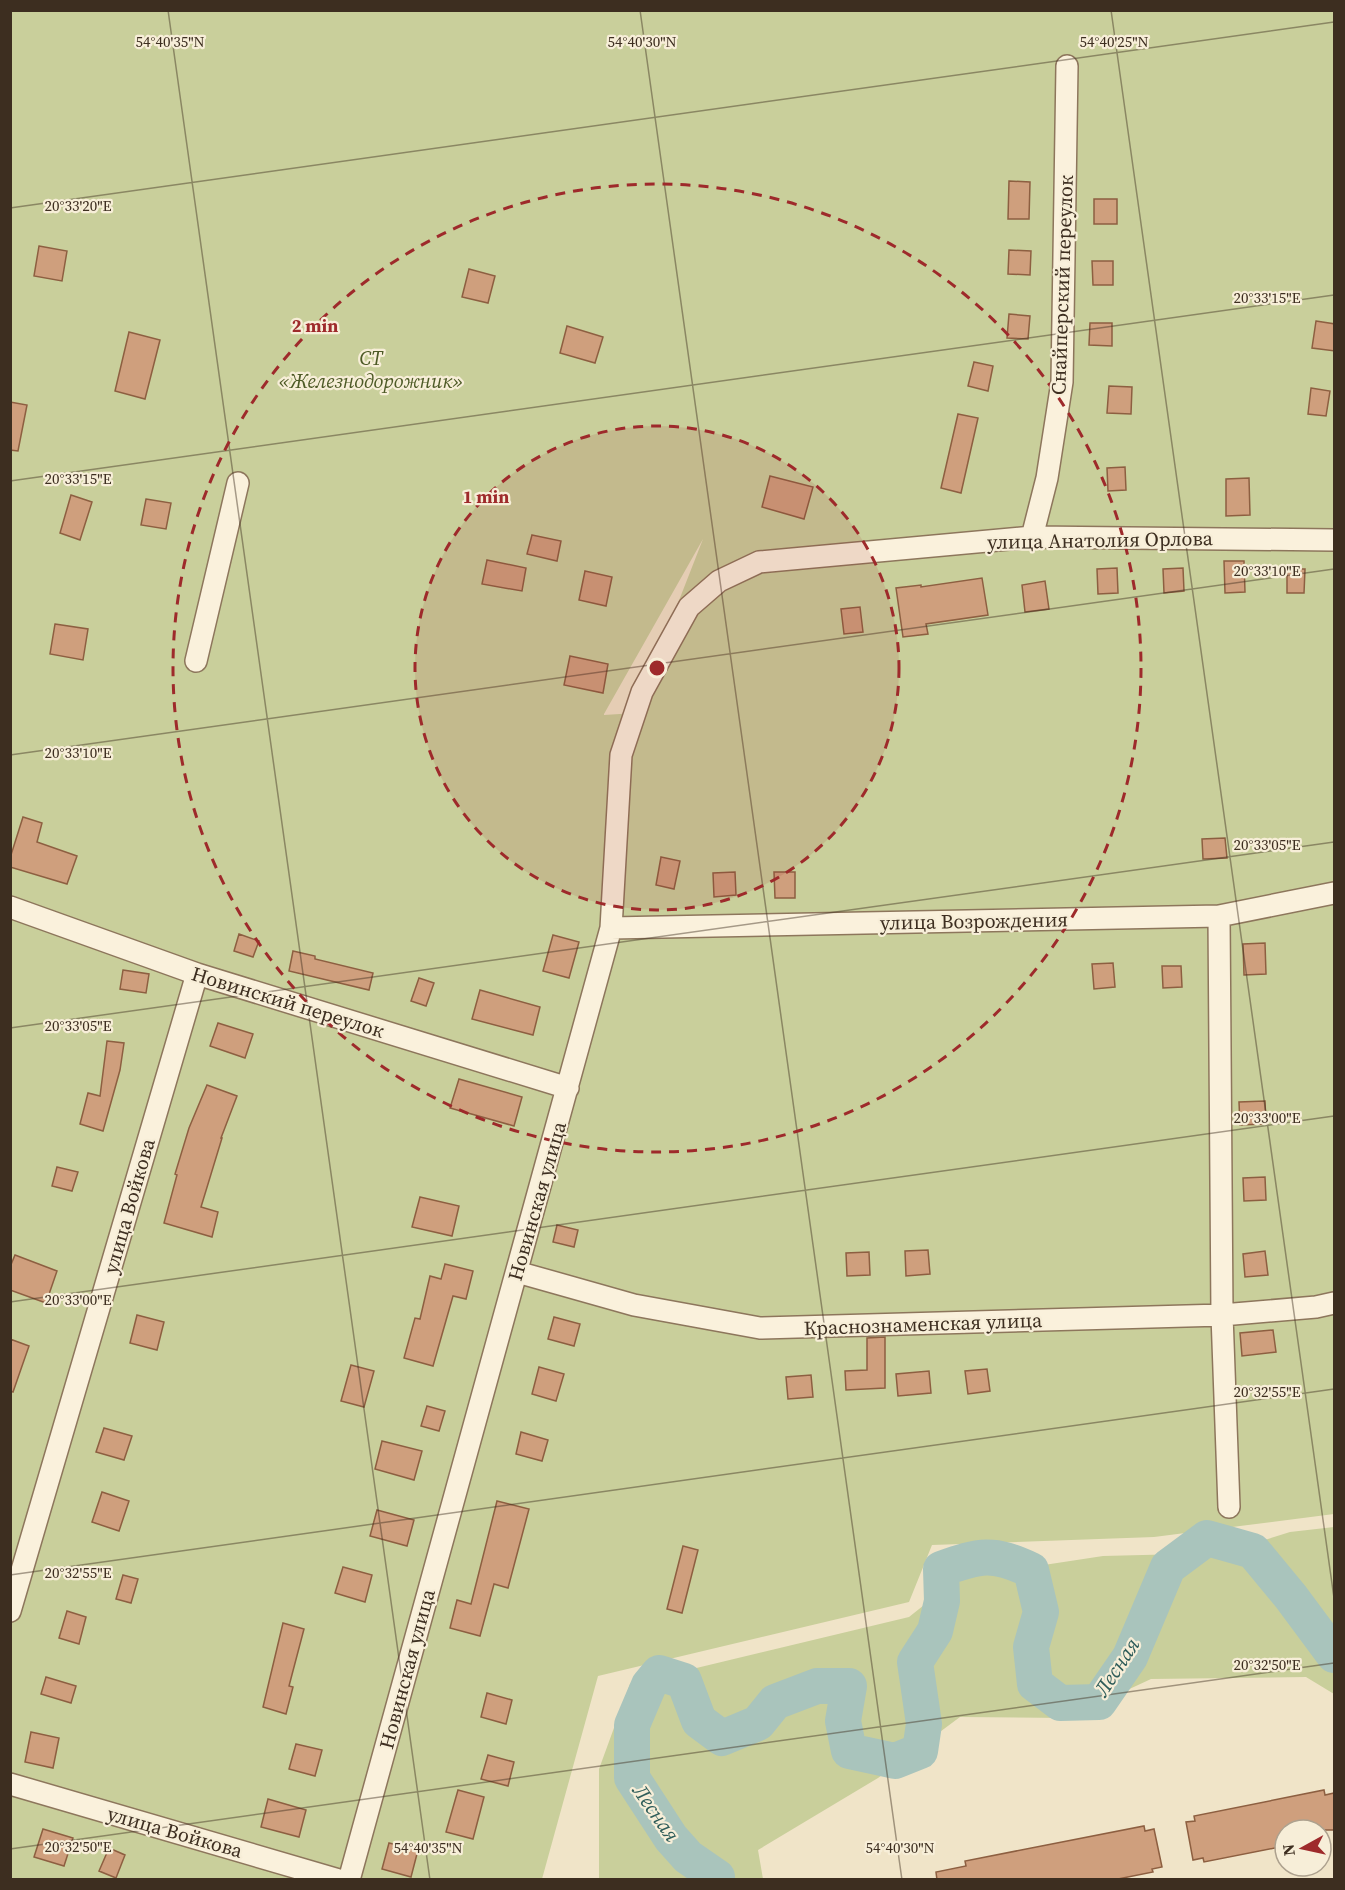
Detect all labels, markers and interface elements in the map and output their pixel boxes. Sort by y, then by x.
text: 54°40'35"N [135,31,205,52]
text: 54°40'30"N [607,31,677,52]
text: 54°40'25"N [1079,31,1149,52]
street label: Снайперский переулок [1044,175,1080,395]
text: 20°33'20"E [44,195,112,216]
text: 20°33'15"E [1233,287,1301,308]
text: 2 min [292,313,338,338]
park label: СТ «Железнодорожник» [279,344,463,395]
text: 20°33'15"E [44,468,112,489]
text: 1 min [463,484,509,509]
street label: улица Анатолия Орлова [987,524,1214,556]
text: 20°33'10"E [1233,560,1301,581]
centre of rings [647,658,667,678]
text: 20°33'10"E [44,742,112,763]
text: 20°33'05"E [1233,834,1301,855]
street label: улица Возрождения [880,905,1068,937]
street label: Новинский переулок [188,959,388,1045]
text: 20°33'05"E [44,1015,112,1036]
text: 20°33'00"E [1233,1107,1301,1128]
street label: Новинская улица [501,1117,573,1284]
street label: улица Войкова [96,1134,162,1277]
text: 20°33'00"E [44,1289,112,1310]
street label: Краснознаменская улица [803,1306,1043,1342]
text: 20°32'55"E [1233,1381,1301,1402]
text: 20°32'55"E [44,1562,112,1583]
street label: Новинская улица [372,1585,442,1752]
water label: Лесная [1086,1632,1146,1702]
text: 20°32'50"E [1233,1654,1301,1675]
water label: Лесная [626,1777,687,1848]
street label: улица Войкова [104,1799,247,1865]
north arrow [1273,1818,1333,1878]
text: 20°32'50"E [44,1836,112,1857]
text: 54°40'35"N [393,1837,463,1858]
text: 54°40'30"N [865,1837,935,1858]
text: N [1276,1842,1300,1857]

